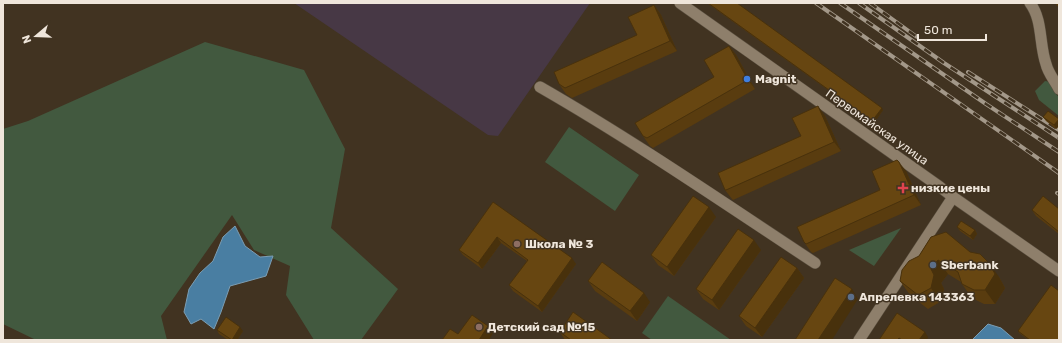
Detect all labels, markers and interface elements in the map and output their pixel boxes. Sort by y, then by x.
north arrow [16,16,56,56]
scale bar [918,16,986,42]
text: 50 m [924,23,952,37]
text: N [20,33,34,45]
place label: Magnit [755,72,797,86]
marker: Magnit [742,74,752,84]
street label: Первомайская улица [823,86,931,168]
place label: низкие цены [911,181,990,195]
marker: низкие цены [898,183,908,193]
place label: Школа № 3 [525,237,593,251]
marker: Школа № 3 [512,239,522,249]
place label: Sberbank [941,258,999,272]
marker: Sberbank [928,260,938,270]
place label: Апрелевка 143363 [859,290,974,304]
marker: Апрелевка 143363 [846,292,856,302]
place label: Детский сад №15 [487,320,596,334]
marker: Детский сад №15 [474,322,484,332]

